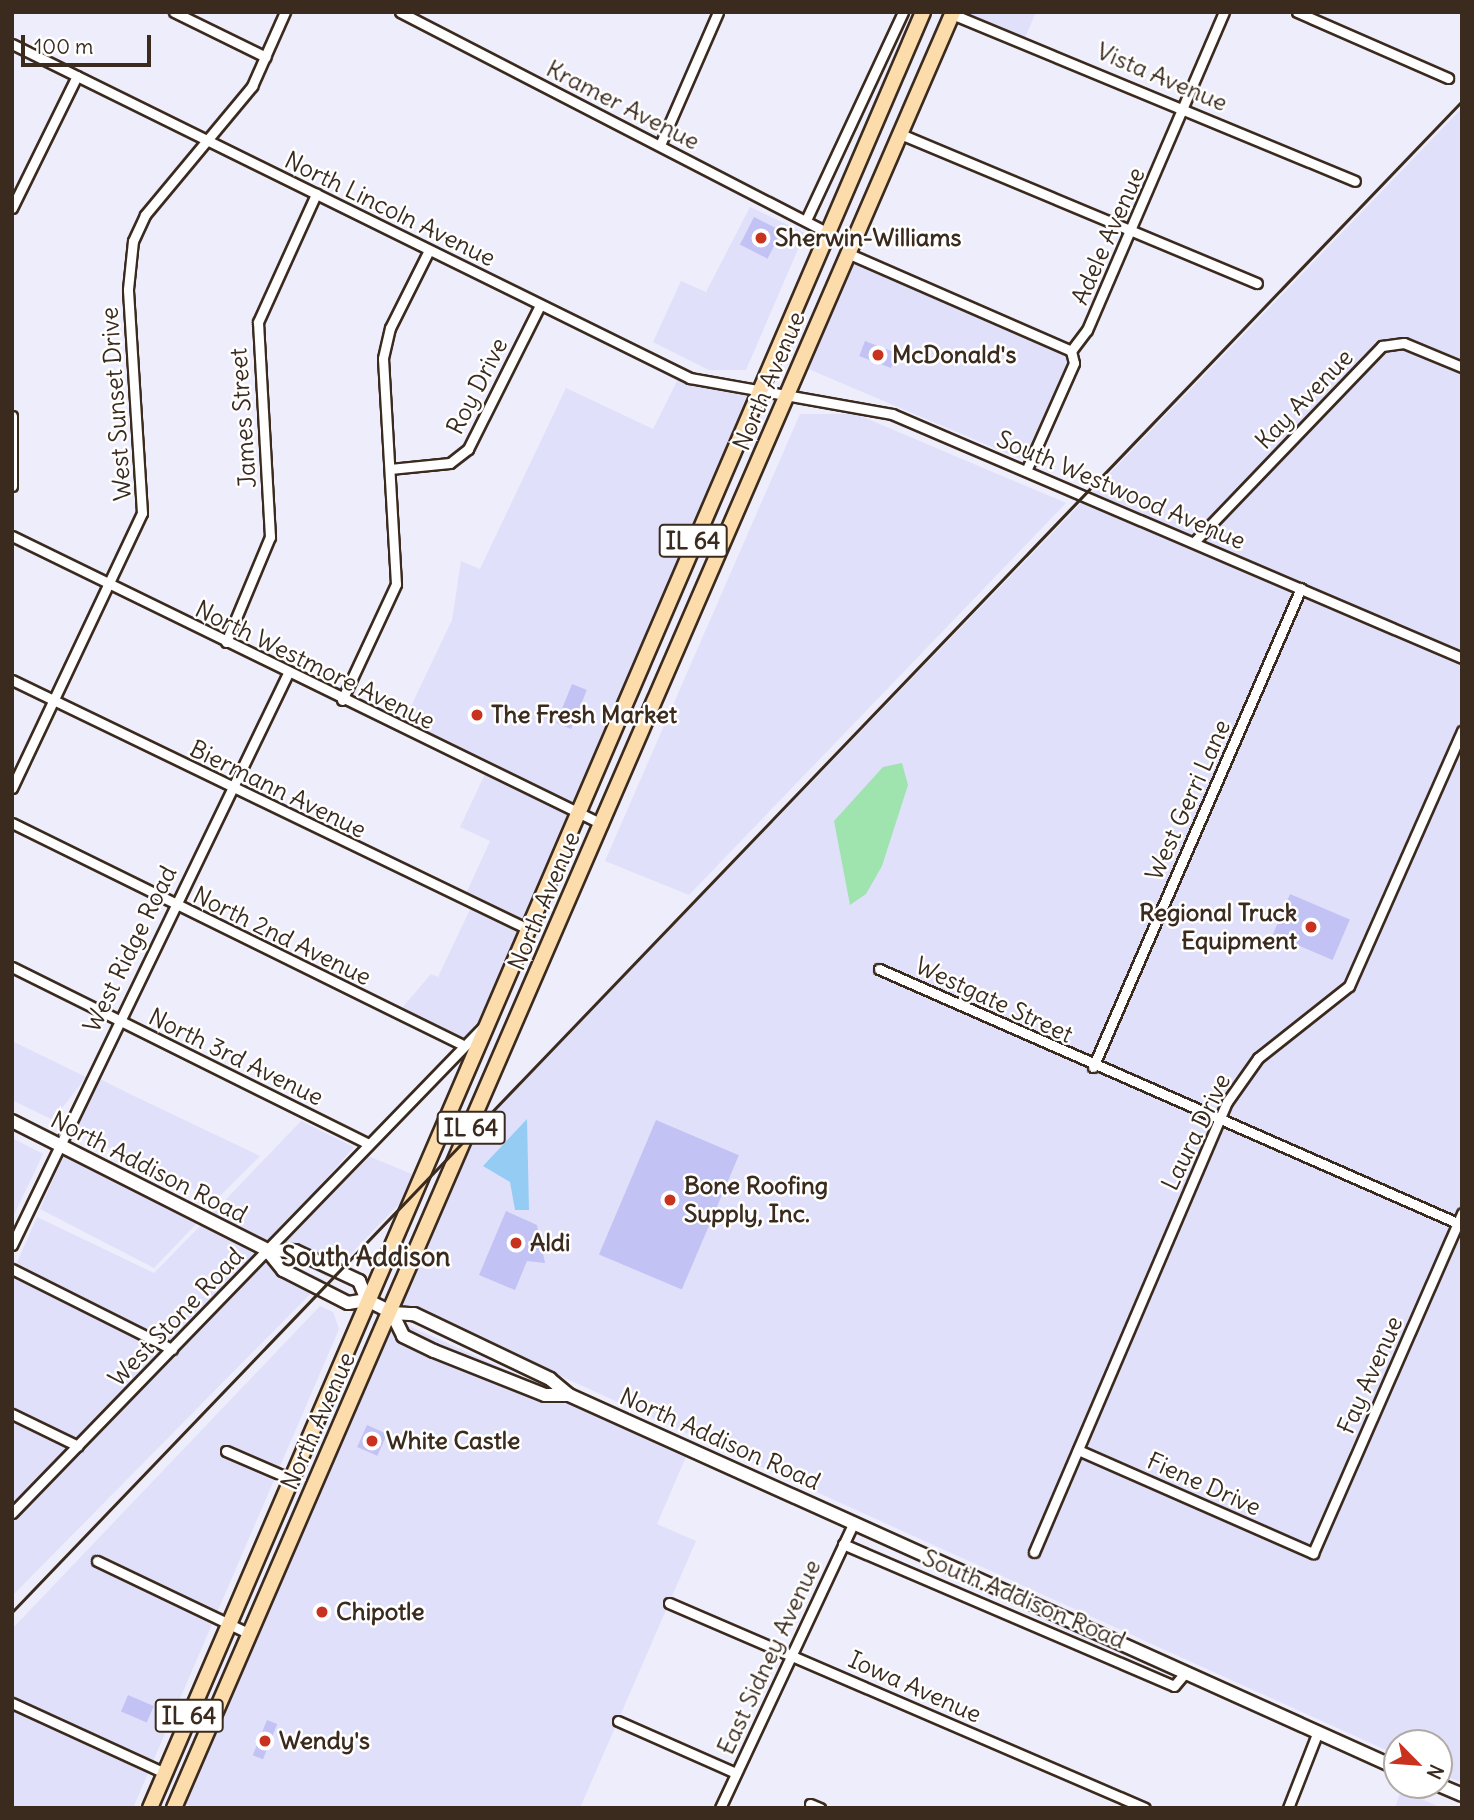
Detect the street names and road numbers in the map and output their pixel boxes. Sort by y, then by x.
street label: Vista Avenue [1092,37,1232,117]
street label: Kramer Avenue [542,54,704,156]
street label: North Lincoln Avenue [280,146,500,272]
street label: Adele Avenue [1065,163,1151,309]
street label: West Sunset Drive [95,306,137,502]
street label: North Avenue [727,307,811,455]
street label: Roy Drive [440,333,514,439]
street label: Kay Avenue [1249,343,1359,455]
street label: James Street [224,347,262,489]
street label: South Westwood Avenue [992,424,1250,556]
road number: IL 64 [658,522,728,561]
street label: North Westmore Avenue [191,594,439,736]
street label: West Gerri Lane [1140,715,1236,885]
street label: Biermann Avenue [185,734,371,844]
street label: North Avenue [502,827,586,975]
street label: West Ridge Road [77,861,183,1037]
street label: North 2nd Avenue [188,880,376,992]
street label: Westgate Street [911,951,1077,1049]
street label: North 3rd Avenue [144,1002,328,1112]
street label: Laura Drive [1155,1069,1237,1195]
street label: North Addison Road [46,1105,252,1229]
road number: IL 64 [436,1108,506,1148]
street label: West Stone Road [102,1242,250,1392]
street label: Fay Avenue [1331,1312,1409,1438]
street label: North Avenue [275,1348,361,1494]
street label: North Addison Road [615,1382,825,1496]
street label: Fiene Drive [1143,1446,1265,1522]
street label: South Addison Road [918,1543,1130,1655]
street label: East Sidney Avenue [711,1555,827,1759]
street label: Iowa Avenue [844,1645,986,1729]
road number: IL 64 [154,1696,224,1736]

